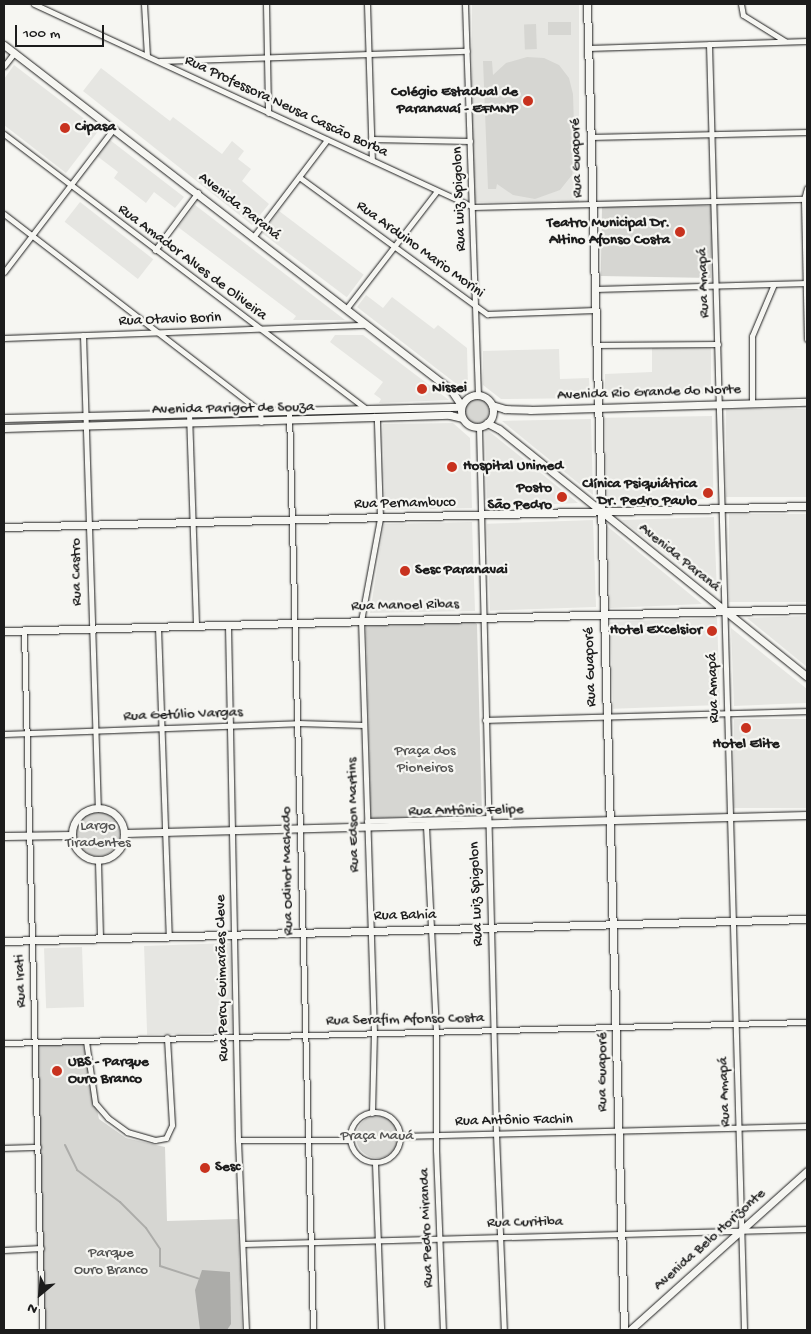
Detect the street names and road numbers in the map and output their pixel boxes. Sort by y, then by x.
street label: Rua Professora Neusa Cascão Borba [181,52,391,162]
street label: Rua Guaporé [567,118,587,198]
street label: Rua Luiz Spigolon [449,146,471,252]
street label: Avenida Paraná [194,169,284,245]
street label: Rua Arduino Mario Morini [352,197,488,303]
street label: Rua Amador Alves de Oliveira [114,201,270,325]
street label: Rua Amapá [694,248,714,318]
street label: Rua Otavio Borin [118,309,222,331]
street label: Avenida Rio Grande do Norte [557,381,741,405]
street label: Avenida Parigot de Souza [152,399,314,419]
street label: Rua Pernambuco [354,494,456,514]
street label: Avenida Paraná [634,520,724,596]
street label: Rua Castro [67,538,87,606]
street label: Rua Manoel Ribas [351,596,459,616]
street label: Rua Guaporé [581,627,601,707]
street label: Rua Amapá [704,653,724,723]
street label: Rua Getúlio Vargas [123,704,243,726]
street label: Rua Edson Martins [344,757,364,873]
street label: Rua Antônio Felipe [408,801,524,821]
street label: Rua Odinot Machado [278,806,298,936]
street label: Rua Luiz Spigolon [466,841,488,947]
street label: Rua Percy Guimarães Cleve [213,894,233,1062]
street label: Rua Bahia [374,906,436,926]
street label: Rua Irati [11,954,31,1008]
street label: Rua Serafim Afonso Costa [326,1010,484,1030]
street label: Rua Guaporé [594,1032,612,1112]
street label: Rua Amapá [715,1057,735,1127]
street label: Rua Antônio Fachin [455,1111,573,1131]
street label: Rua Pedro Miranda [416,1168,438,1288]
street label: Avenida Belo Horizonte [650,1185,770,1295]
street label: Rua Curitiba [487,1213,563,1233]

